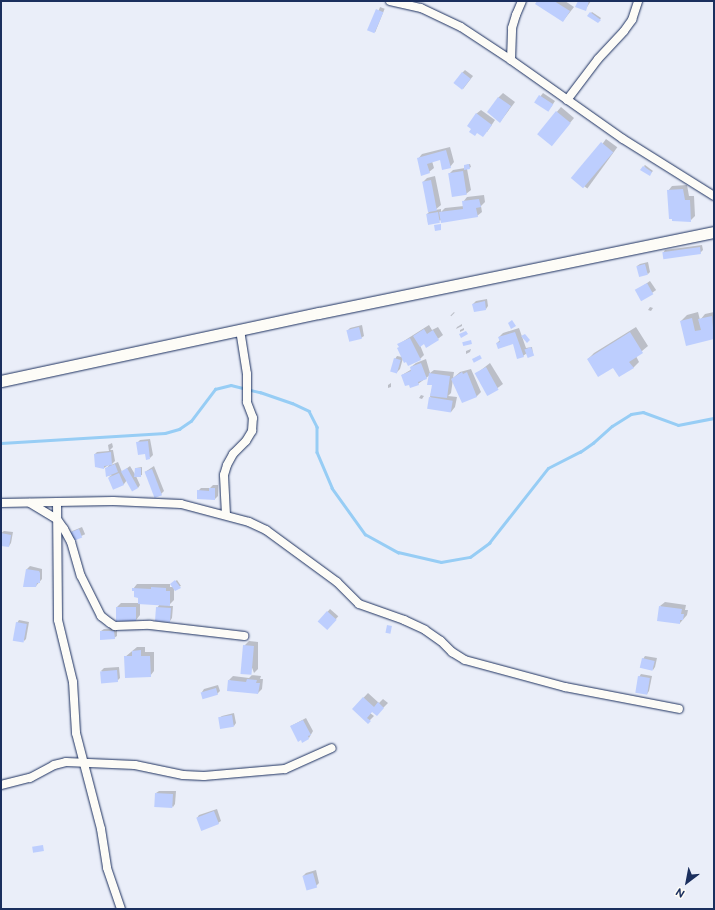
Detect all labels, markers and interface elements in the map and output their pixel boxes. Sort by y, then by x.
north arrow [667,862,707,902]
text: N [673,885,687,900]

